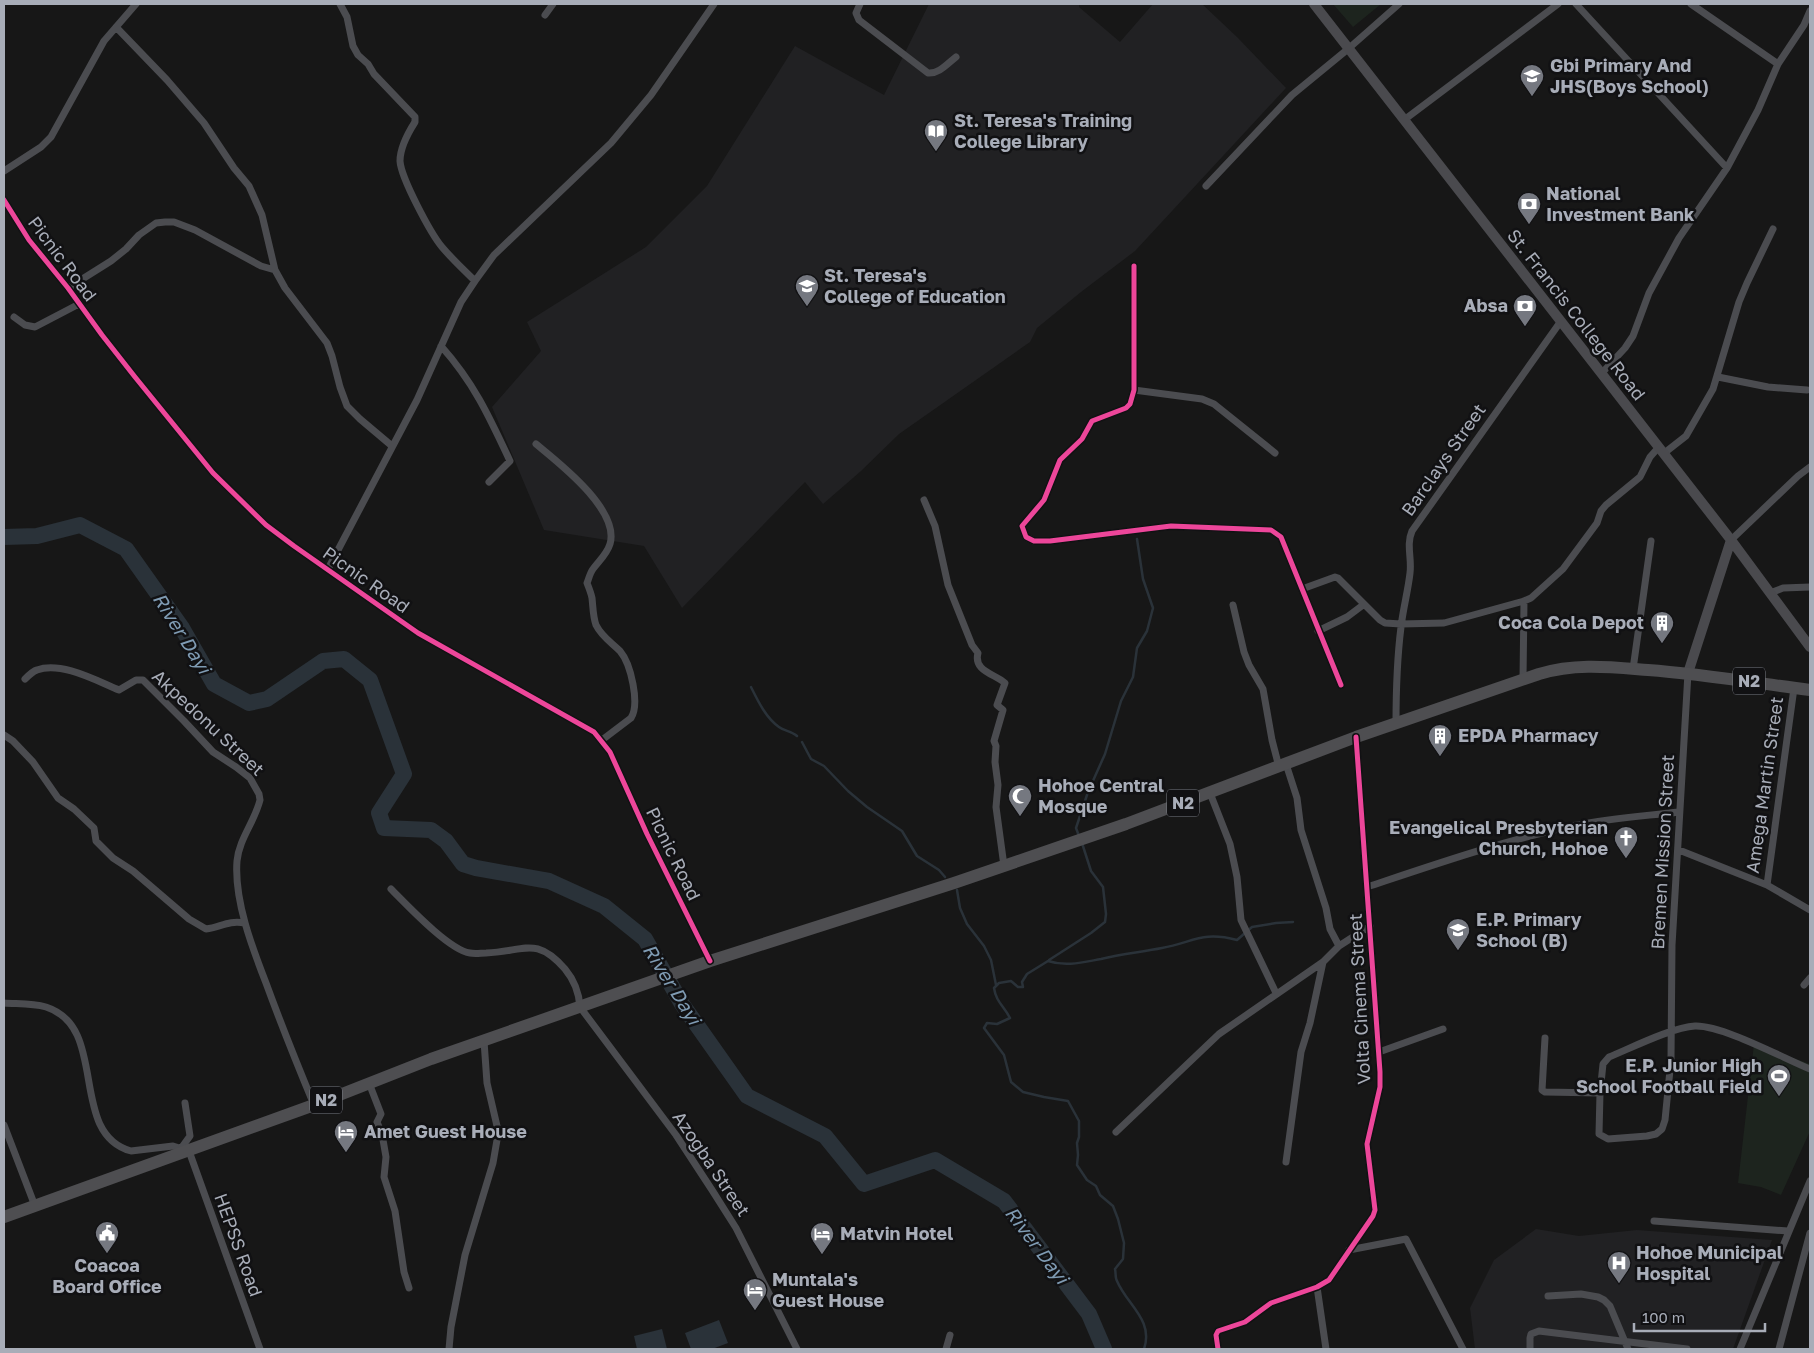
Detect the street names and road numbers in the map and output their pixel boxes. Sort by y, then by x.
street label: Picnic Road [24,212,102,305]
street label: St. Francis College Road [1503,224,1650,404]
street label: Barclays Street [1396,399,1490,520]
street label: Picnic Road [319,541,414,617]
street label: Akpedonu Street [148,665,269,780]
road number: N2 [1733,668,1765,694]
street label: Amega Martin Street [1741,695,1787,875]
street label: Bremen Mission Street [1646,754,1678,950]
road number: N2 [1167,790,1199,816]
street label: Picnic Road [642,803,706,904]
street label: Volta Cinema Street [1344,913,1374,1085]
road number: N2 [310,1086,342,1114]
street label: Azogba Street [669,1107,755,1220]
street label: HEPSS Road [210,1190,268,1299]

